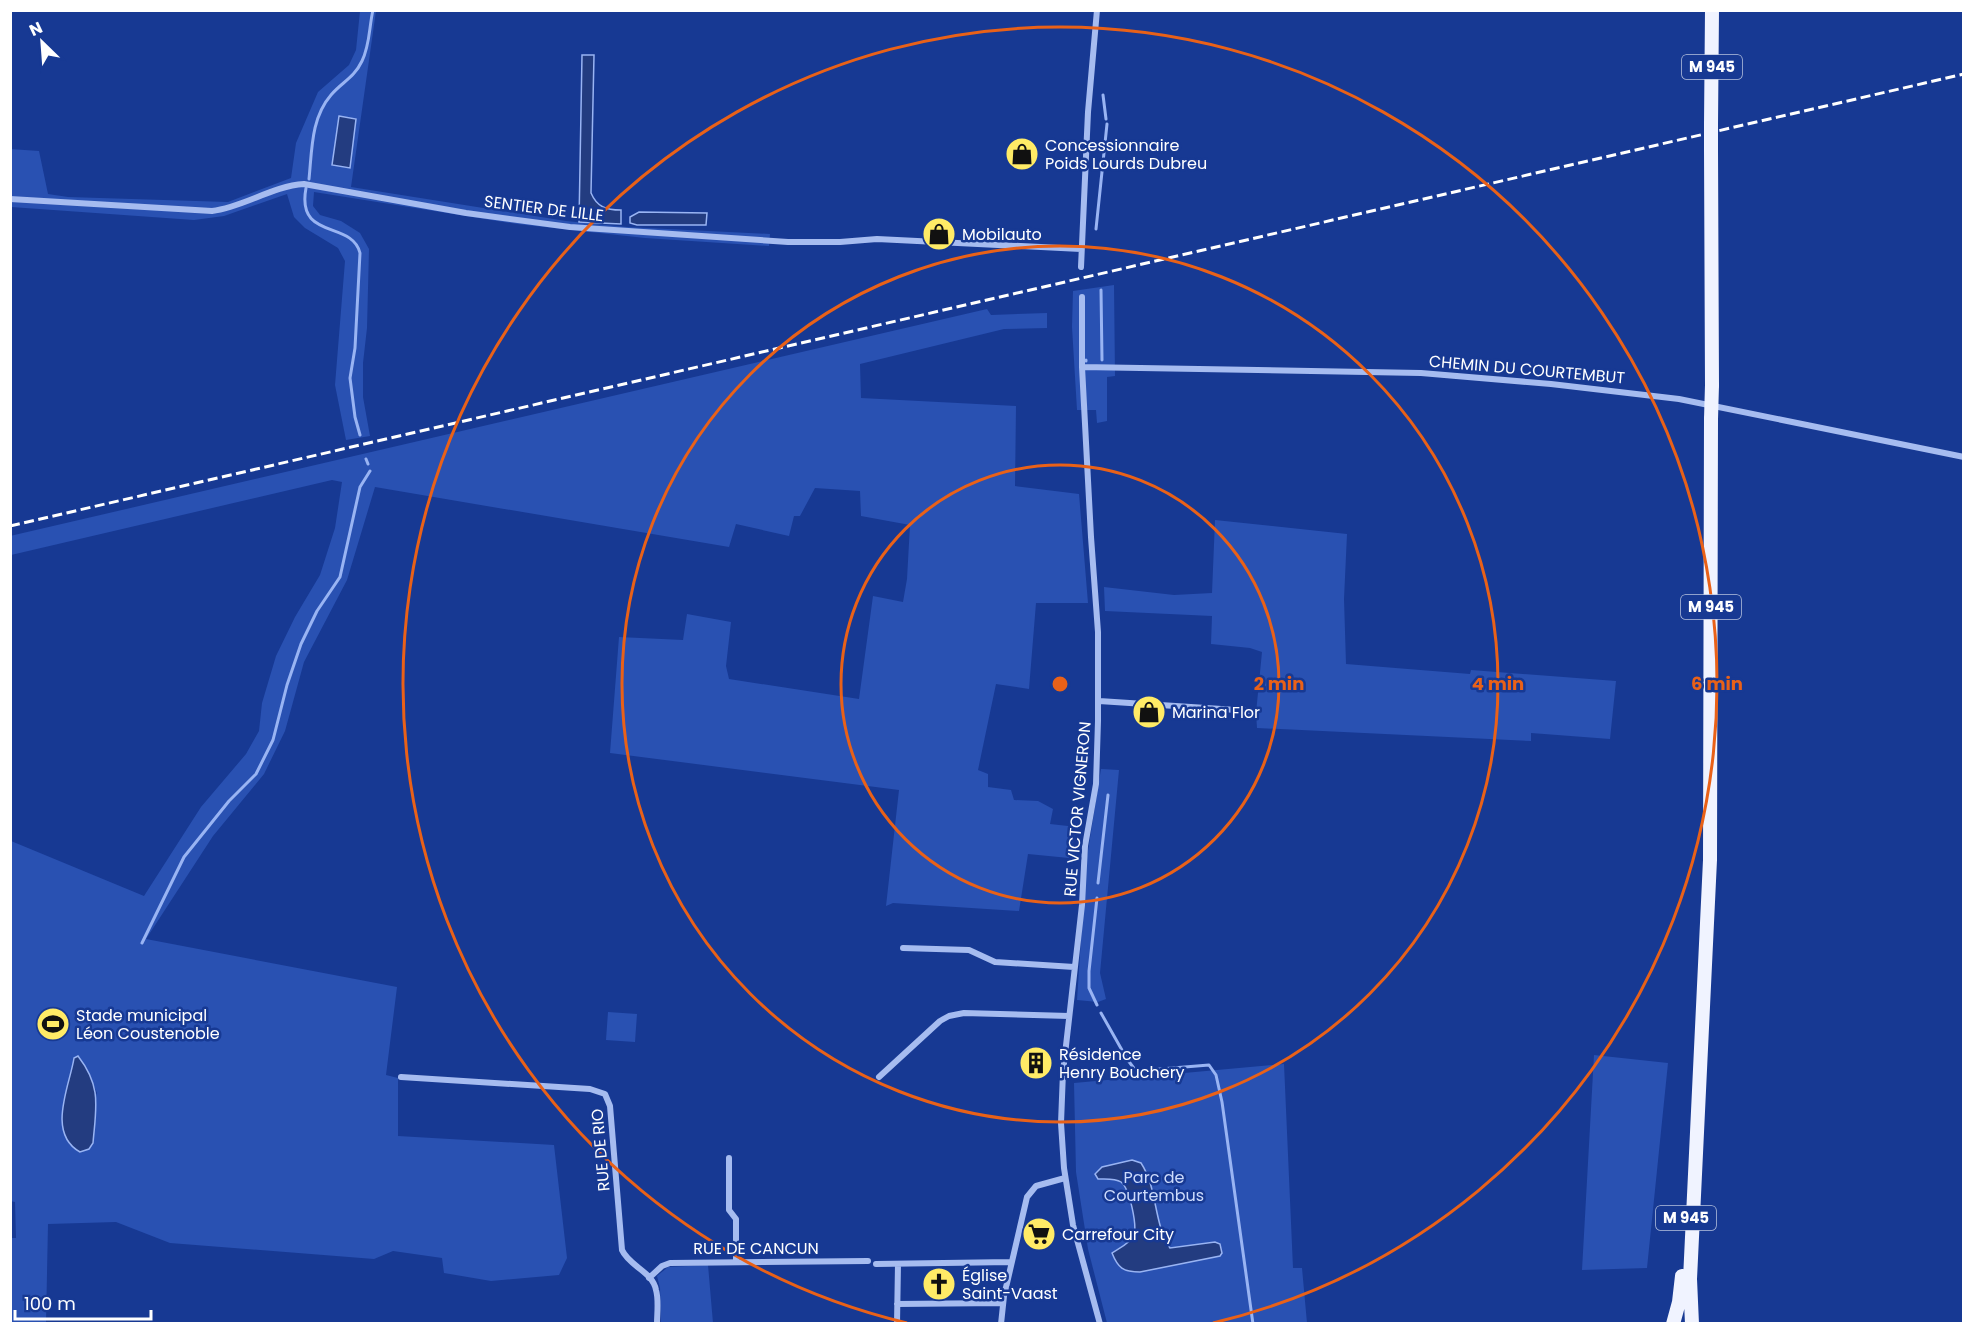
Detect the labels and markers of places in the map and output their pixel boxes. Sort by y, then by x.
place label: Concessionnaire Poids Lourds Dubreu [1045,134,1207,175]
shop icon: Concessionnaire Poids Lourds Dubreu [1004,136,1040,172]
shop icon: Mobilauto [921,216,957,252]
place label: Mobilauto [962,223,1042,246]
centre of rings [1050,674,1070,694]
shop icon: Marina Flor [1131,694,1167,730]
place label: Marina Flor [1172,701,1260,724]
place label: Stade municipal Léon Coustenoble [76,1004,220,1045]
sports icon: Stade municipal Léon Coustenoble [35,1006,71,1042]
place label: Résidence Henry Bouchery [1059,1043,1185,1084]
building icon: Résidence Henry Bouchery [1018,1045,1054,1081]
supermarket icon: Carrefour City [1021,1216,1057,1252]
place label: Carrefour City [1062,1223,1174,1246]
place label: Église Saint-Vaast [962,1264,1058,1305]
church icon: Église Saint-Vaast [921,1266,957,1302]

